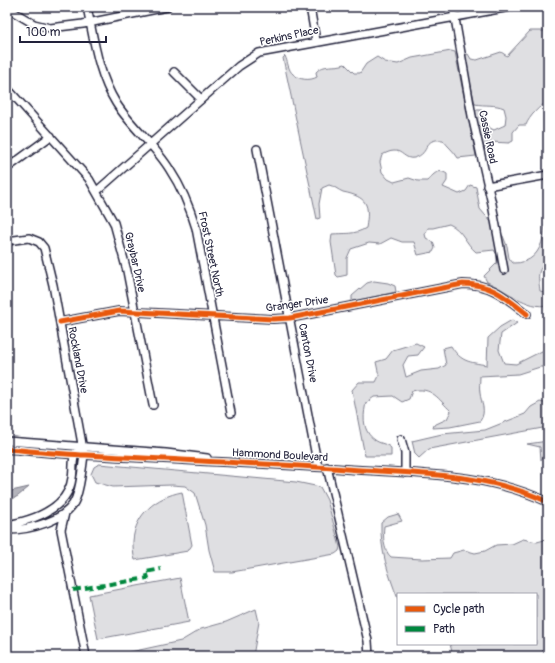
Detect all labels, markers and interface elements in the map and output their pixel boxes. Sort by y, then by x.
scale bar [20,18,106,44]
street label: Perkins Place [258,23,320,49]
text: 100 m [26,25,61,40]
street label: Cassie Road [476,109,500,165]
street label: Frost Street North [196,210,226,298]
street label: Graybar Drive [122,231,148,294]
street label: Granger Drive [265,293,330,315]
street label: Canton Drive [296,322,320,384]
street label: Rockland Drive [65,326,91,395]
street label: Hammond Boulevard [232,446,328,464]
legend [397,593,537,645]
text: Cycle path [433,602,485,617]
text: Path [433,622,455,637]

